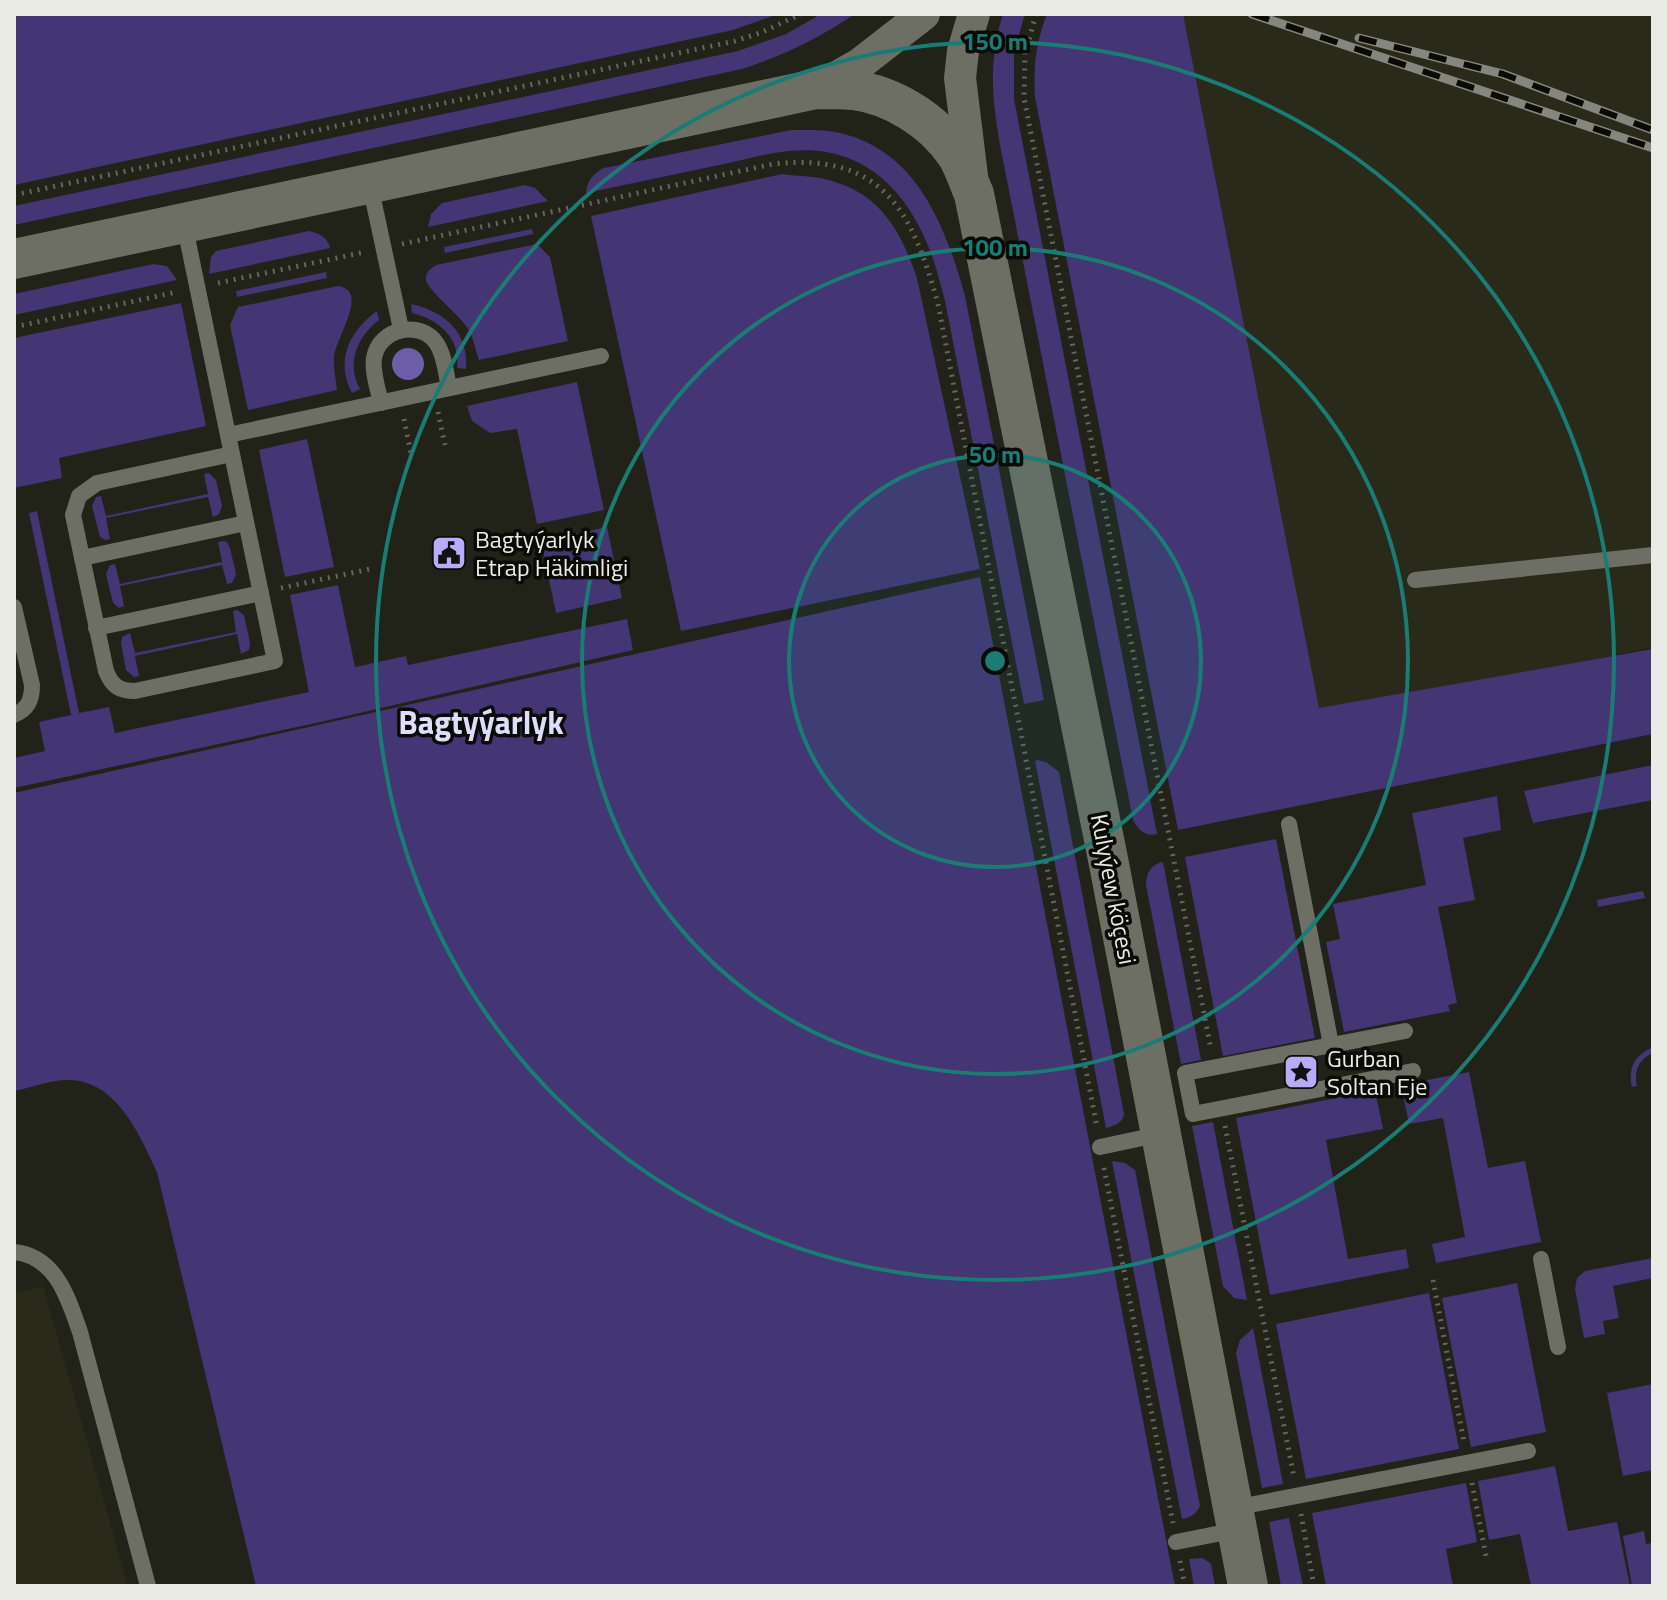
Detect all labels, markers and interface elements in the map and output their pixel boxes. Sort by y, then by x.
text: 150 m [962,23,1028,59]
text: 100 m [962,229,1028,265]
text: 50 m [969,436,1021,472]
place label: Bagtyýarlyk Etrap Häkimligi [475,521,628,585]
public building icon: Bagtyýarlyk Etrap Häkimligi [430,534,468,572]
centre of rings [981,647,1009,675]
district label: Bagtyýarlyk [398,698,564,746]
street label: Kulyýew köçesi [1082,811,1146,967]
place label: Gurban Soltan Eje [1327,1040,1428,1104]
place icon: Gurban Soltan Eje [1282,1053,1320,1091]

